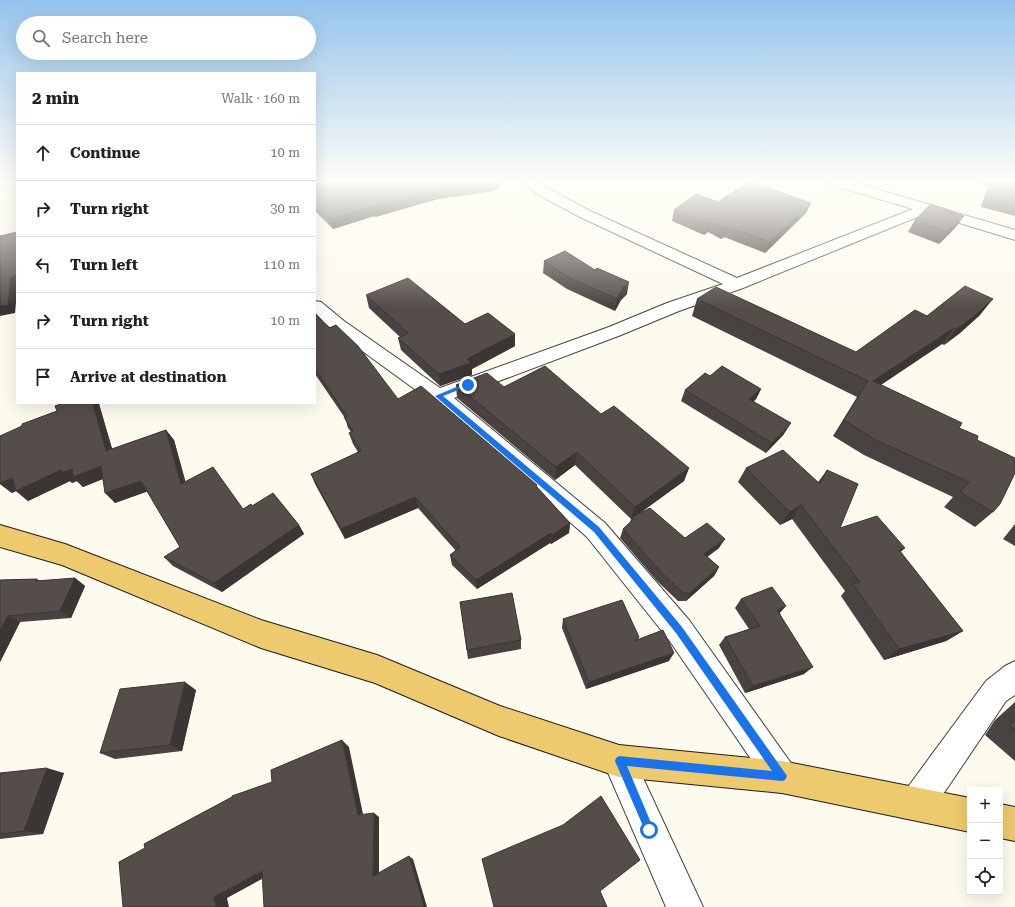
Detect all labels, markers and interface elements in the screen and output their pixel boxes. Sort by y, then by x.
search box [16,16,316,60]
icon: search [30,27,52,49]
text: Search here [62,29,148,47]
text: 2 min [32,88,79,108]
text: Walk · 160 m [221,91,300,106]
icon: ahead [32,142,54,164]
text: Continue [70,144,140,162]
text: 10 m [270,145,300,160]
icon: right [32,198,54,220]
text: Turn right [70,200,149,218]
text: 30 m [270,201,300,216]
icon: left [32,254,54,276]
text: Turn left [70,256,138,274]
text: 110 m [263,257,300,272]
icon: right [32,310,54,332]
text: Turn right [70,312,149,330]
text: 10 m [270,313,300,328]
icon: arrive [32,366,54,388]
text: Arrive at destination [70,368,226,386]
route end [459,376,477,394]
map controls [967,787,1003,895]
button: + [967,787,1003,823]
route start [640,821,658,839]
button: − [967,823,1003,859]
button: locate [967,859,1003,895]

